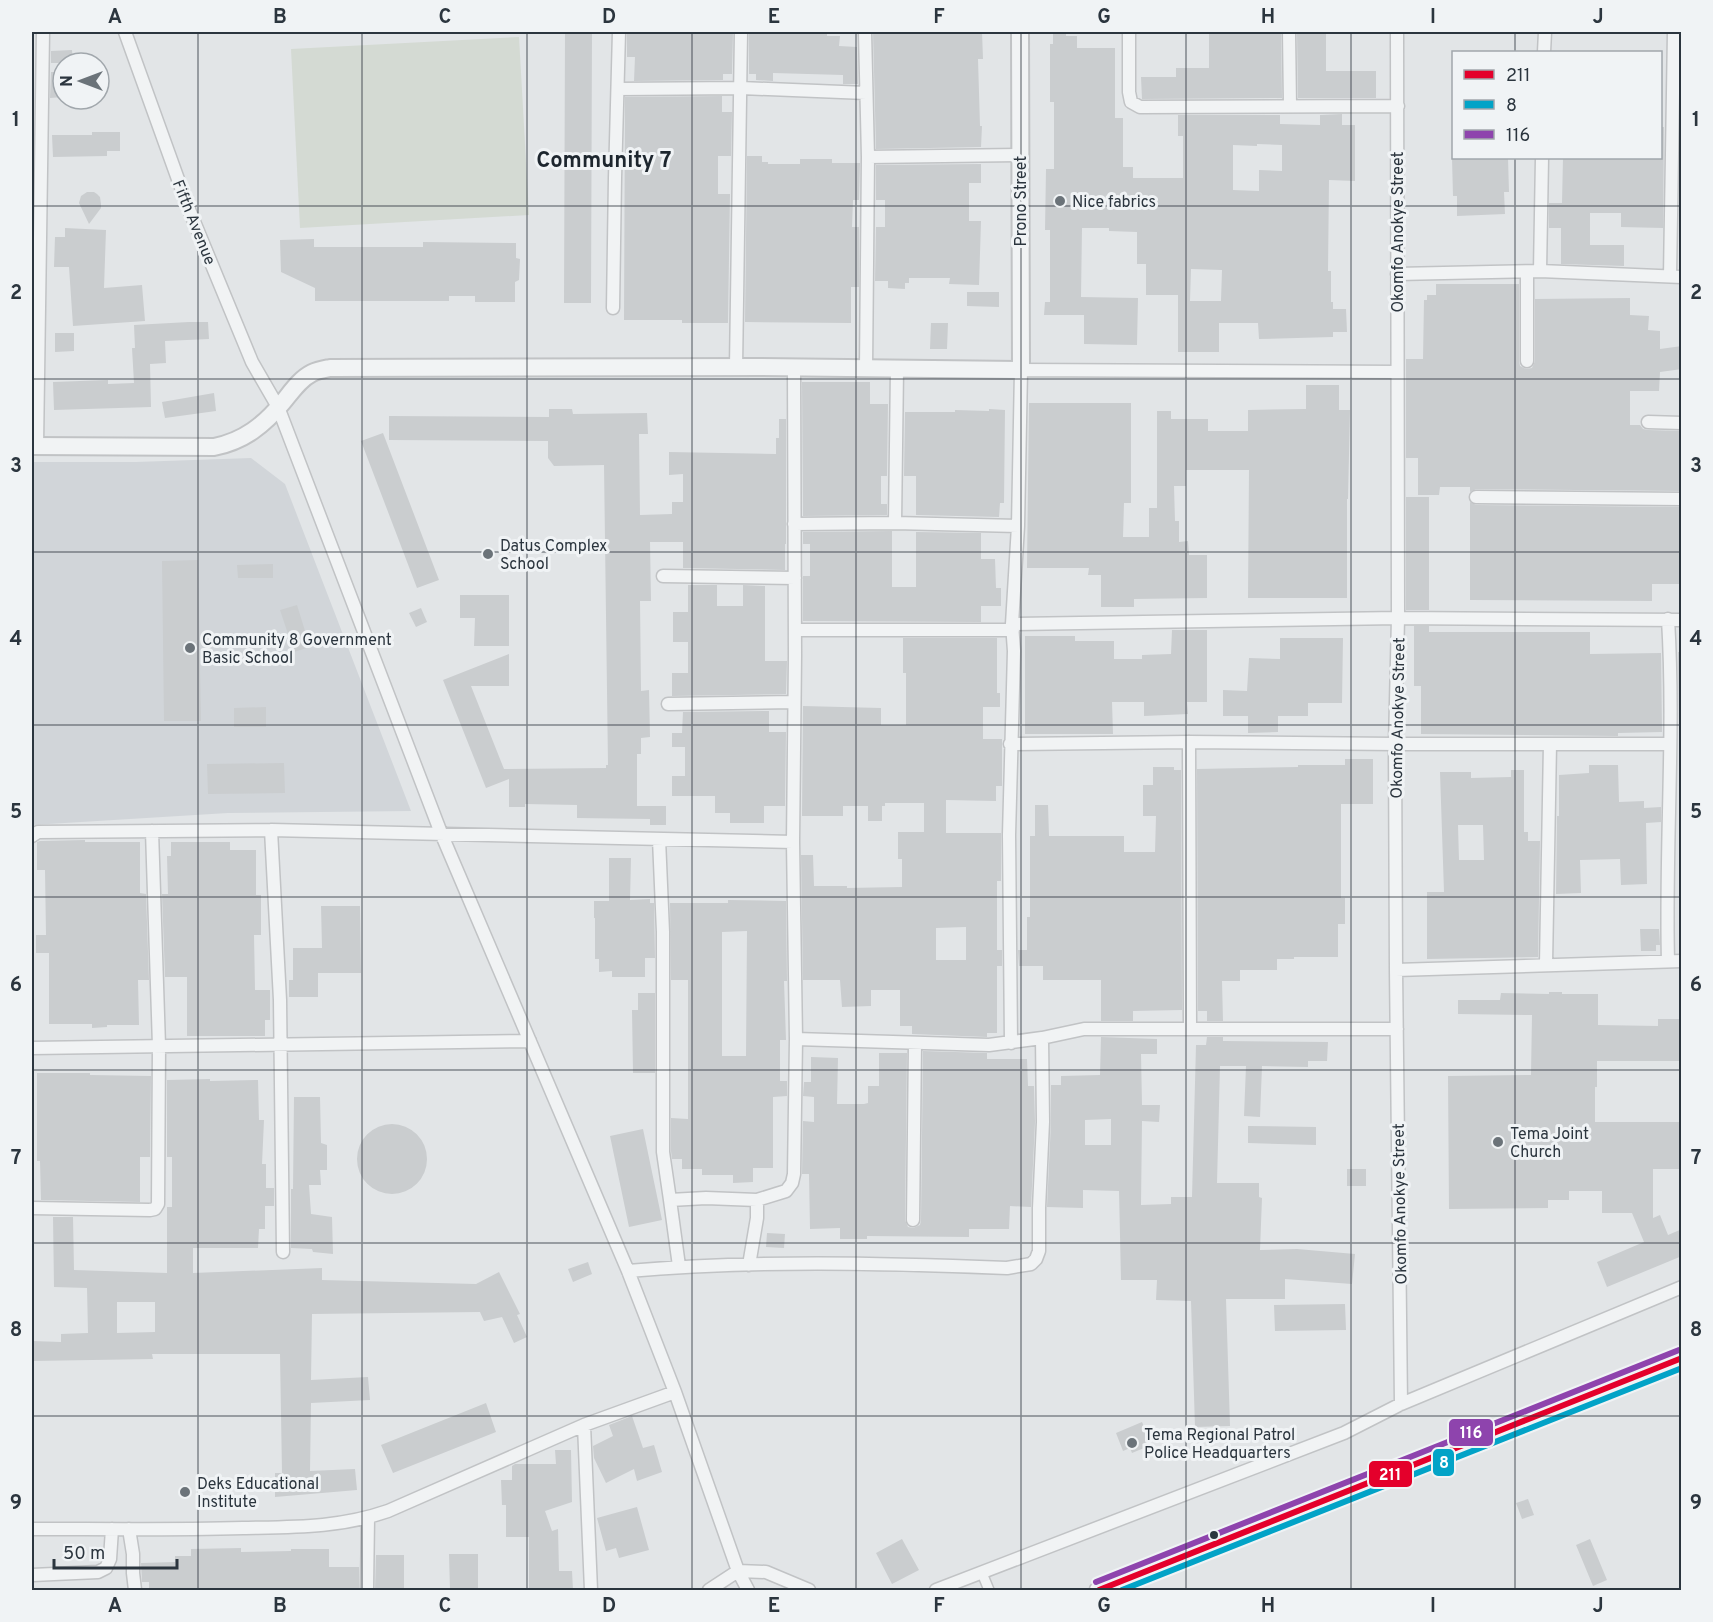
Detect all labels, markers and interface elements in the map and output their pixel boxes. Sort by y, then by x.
text: A [108,5,122,31]
text: B [273,5,287,31]
text: C [439,5,451,31]
text: D [602,5,616,31]
text: E [768,5,780,31]
text: F [933,5,945,31]
text: G [1097,5,1111,31]
text: H [1261,5,1275,31]
text: I [1430,5,1436,31]
text: J [1592,5,1604,31]
north arrow [51,51,111,111]
legend [1452,51,1662,159]
text: 211 [1506,65,1530,88]
text: N [58,75,78,87]
text: 8 [1506,95,1517,118]
text: 1 [12,108,20,134]
text: 1 [1692,108,1700,134]
text: 116 [1506,125,1530,148]
district label: Community 7 [536,148,672,175]
street label: Okomfo Anokye Street [1389,151,1409,313]
street label: Prono Street [1012,156,1032,246]
street label: Fifth Avenue [167,177,219,268]
place label: Nice fabrics [1072,193,1156,213]
marker: Nice fabrics [1053,194,1067,208]
text: 2 [10,281,22,307]
text: 2 [1690,281,1702,307]
text: 3 [10,454,22,480]
text: 3 [1690,454,1702,480]
place label: Datus Complex School [500,537,607,575]
marker: Datus Complex School [481,547,495,561]
text: 4 [10,627,22,653]
text: 4 [1690,627,1702,653]
place label: Community 8 Government Basic School [202,631,392,669]
street label: Okomfo Anokye Street [1388,637,1410,799]
marker: Community 8 Government Basic School [183,641,197,655]
text: 5 [10,800,22,826]
text: 5 [1690,800,1702,826]
text: 6 [10,973,22,999]
text: 6 [1690,973,1702,999]
street label: Okomfo Anokye Street [1390,1123,1412,1285]
place label: Tema Joint Church [1510,1125,1589,1163]
marker: Tema Joint Church [1491,1135,1505,1149]
text: 7 [11,1146,21,1172]
text: 7 [1691,1146,1701,1172]
text: 8 [10,1318,22,1344]
text: 8 [1690,1318,1702,1344]
line badge: 116 [1448,1418,1494,1447]
text: 116 [1460,1424,1482,1444]
place label: Tema Regional Patrol Police Headquarters [1144,1426,1295,1464]
marker: Tema Regional Patrol Police Headquarters [1125,1436,1139,1450]
line badge: 8 [1432,1448,1455,1477]
text: 8 [1439,1454,1449,1474]
line badge: 211 [1368,1460,1413,1488]
text: 211 [1379,1466,1401,1486]
place label: Deks Educational Institute [197,1475,319,1513]
marker: Deks Educational Institute [178,1485,192,1499]
text: 9 [10,1491,22,1517]
text: 9 [1690,1491,1702,1517]
unlabelled marker [1208,1529,1220,1541]
scale bar [54,1532,177,1570]
text: 50 m [63,1543,105,1566]
text: A [108,1594,122,1620]
text: B [273,1594,287,1620]
text: C [439,1594,451,1620]
text: D [602,1594,616,1620]
text: E [768,1594,780,1620]
text: F [933,1594,945,1620]
text: G [1097,1594,1111,1620]
text: H [1261,1594,1275,1620]
text: I [1430,1594,1436,1620]
text: J [1592,1594,1604,1620]

